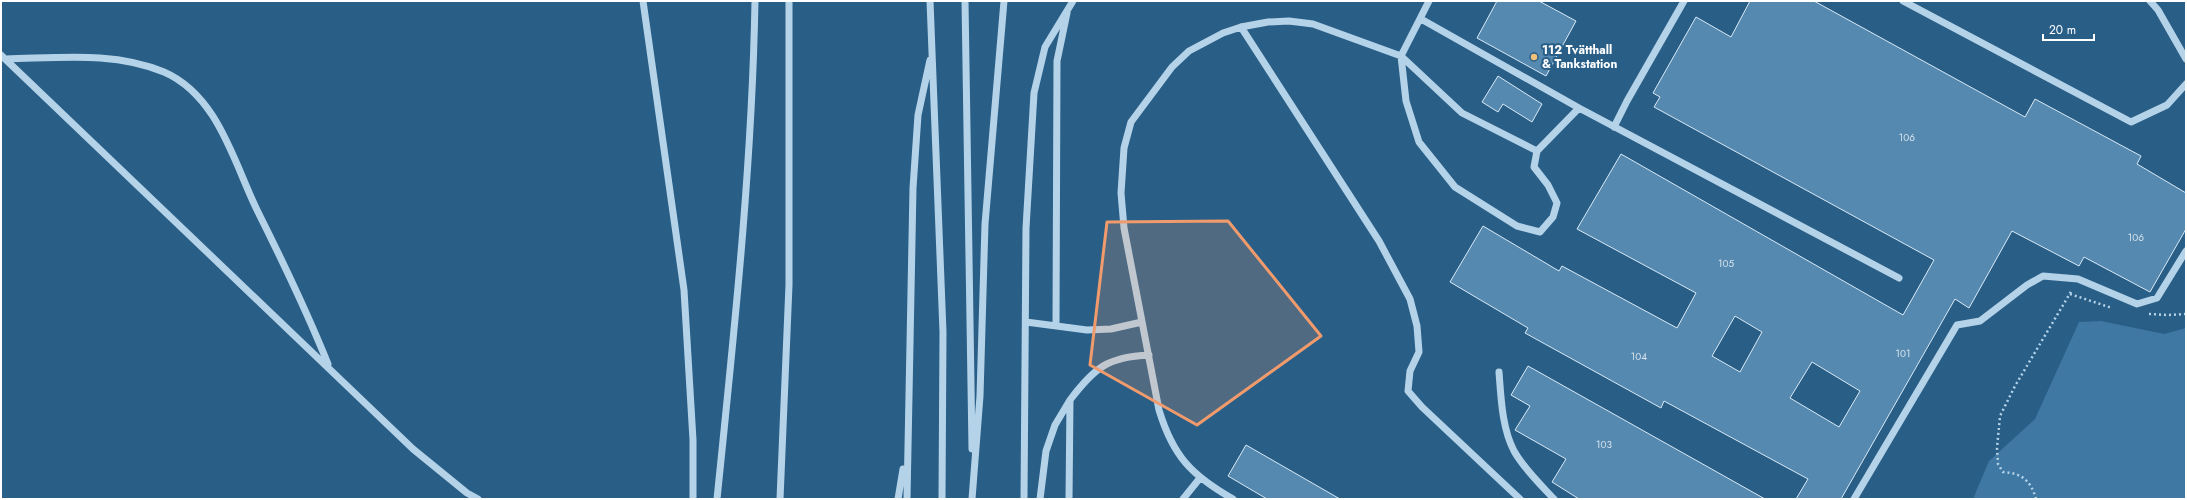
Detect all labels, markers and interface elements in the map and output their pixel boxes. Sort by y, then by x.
scale bar [2043,16,2094,42]
text: 20 m [2049,21,2076,39]
place label: 112 Tvätthall & Tankstation [1542,41,1617,73]
marker: 112 Tvätthall & Tankstation [1529,52,1539,62]
house number: 106 [1899,130,1915,145]
house number: 106 [2128,230,2144,245]
house number: 105 [1718,256,1734,271]
house number: 101 [1896,346,1911,361]
house number: 104 [1631,349,1647,364]
house number: 103 [1596,437,1613,452]

